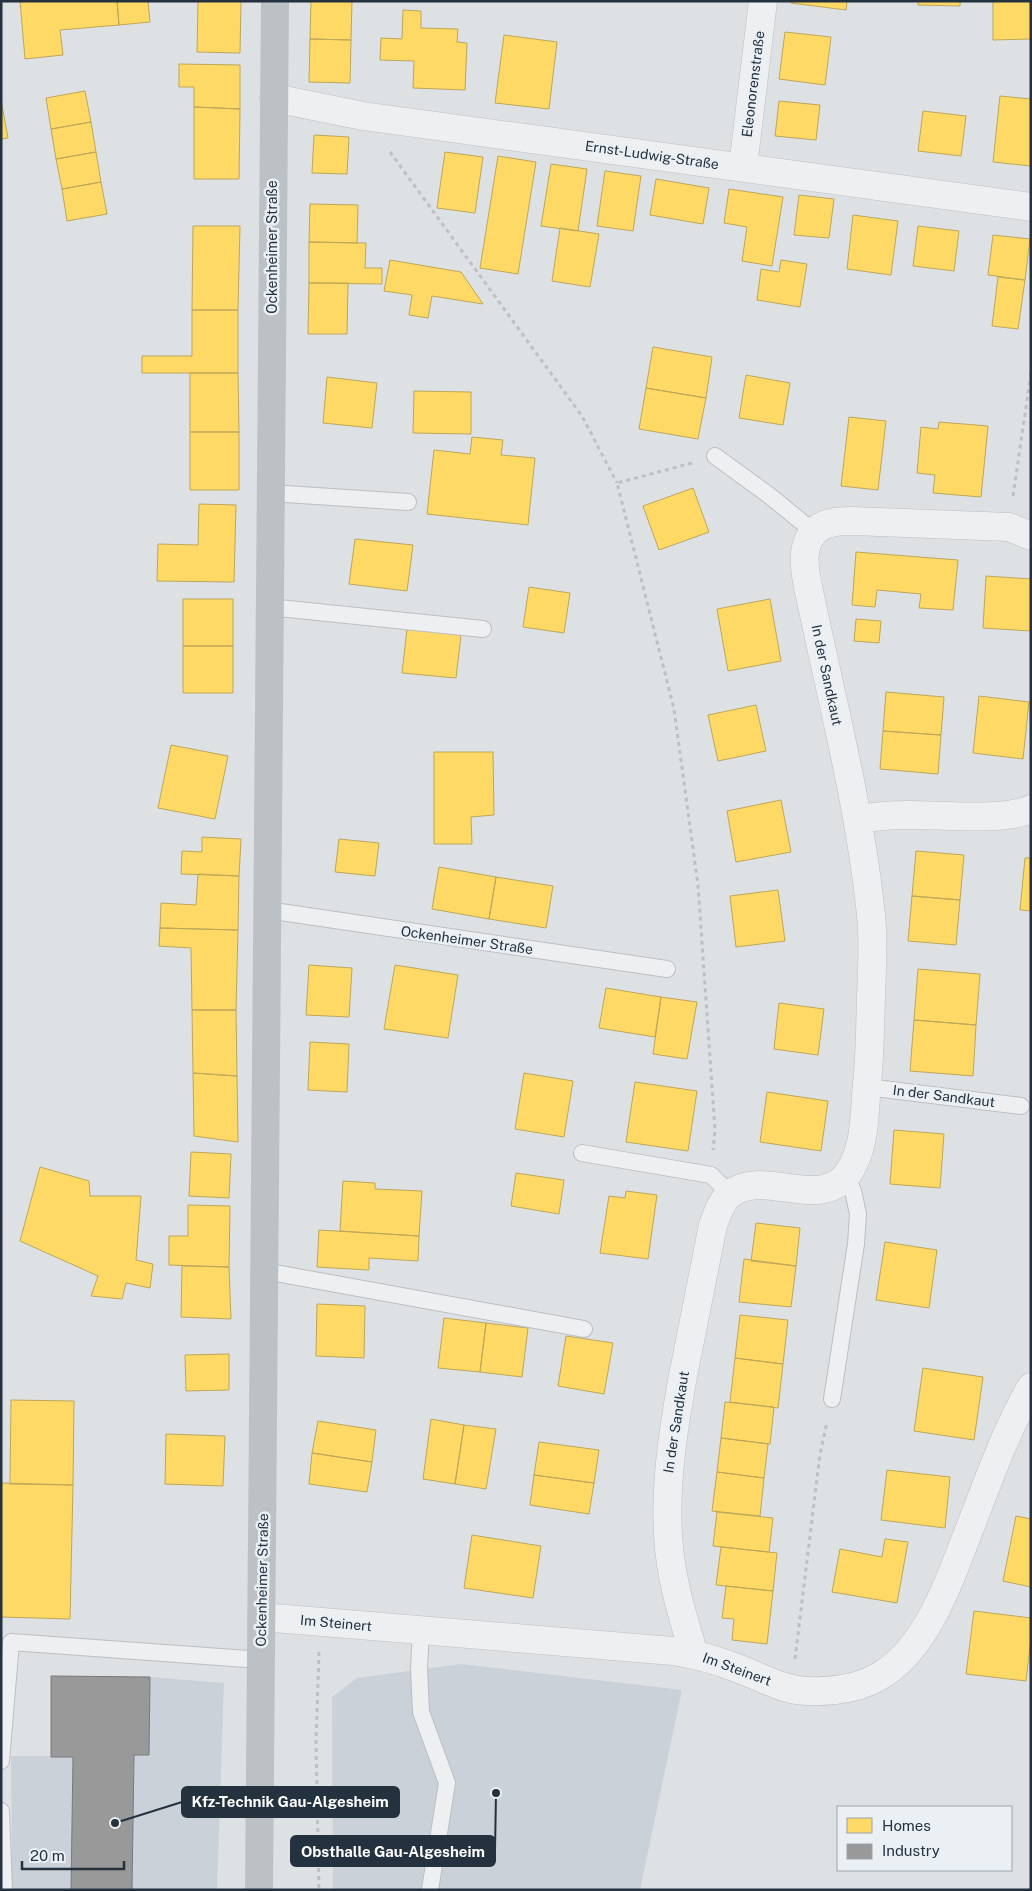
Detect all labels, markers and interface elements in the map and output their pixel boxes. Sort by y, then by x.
street label: Eleonorenstraße [739,30,767,138]
street label: Ernst-Ludwig-Straße [584,138,720,172]
street label: Ockenheimer Straße [264,180,280,314]
street label: In der Sandkaut [808,623,846,727]
street label: Ockenheimer Straße [400,923,534,957]
street label: In der Sandkaut [892,1082,996,1110]
street label: In der Sandkaut [660,1370,692,1474]
street label: Ockenheimer Straße [253,1513,271,1647]
street label: Im Steinert [299,1612,373,1634]
street label: Im Steinert [700,1649,774,1689]
callout: Kfz-Technik Gau-Algesheim [182,1787,399,1817]
text: Kfz-Technik Gau-Algesheim [191,1793,389,1810]
legend [837,1806,1012,1871]
text: Homes [882,1817,931,1834]
callout: Obsthalle Gau-Algesheim [291,1836,495,1866]
scale bar [22,1838,125,1870]
text: Industry [882,1842,940,1859]
text: Obsthalle Gau-Algesheim [301,1843,485,1860]
text: 20 m [30,1847,65,1864]

